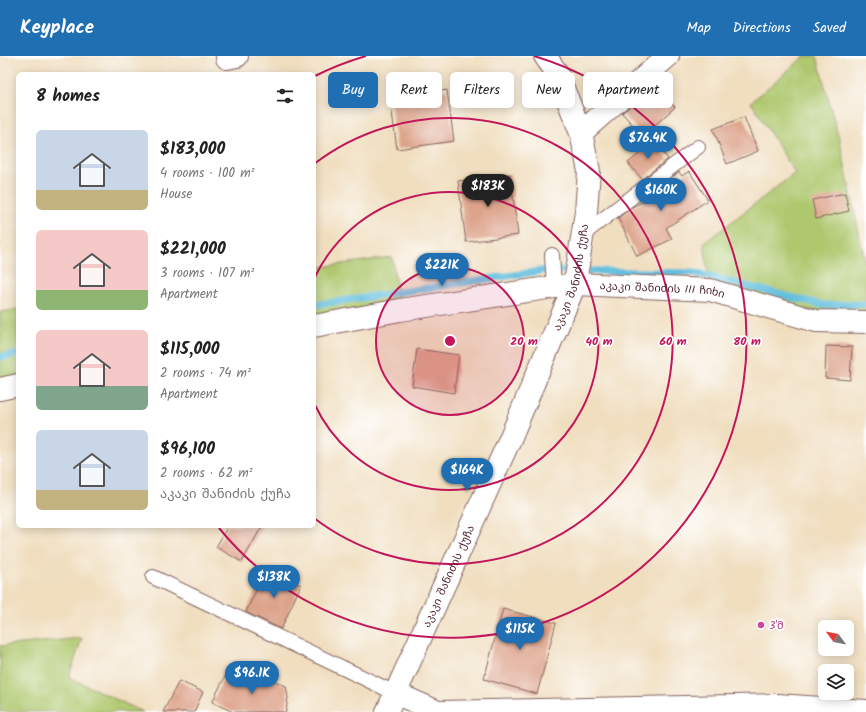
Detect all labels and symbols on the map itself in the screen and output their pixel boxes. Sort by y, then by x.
pin: $76.4K [615,126,681,160]
pin: $183K [460,174,516,208]
pin: $160K [633,178,689,212]
street label: აკაკი შანიძის ქუჩა [548,223,594,334]
pin: $221K [414,253,470,287]
street label: აკაკი შანიძის III ჩიხი [599,277,727,304]
text: 20 m [510,332,538,351]
text: 40 m [585,332,613,351]
text: 60 m [659,332,687,351]
text: 80 m [733,332,761,351]
centre of rings [443,334,457,348]
pin: $164K [439,458,495,492]
street label: აკაკი შანიძის ქუჩა [418,522,480,631]
pin: $138K [246,565,302,599]
pin: $115K [492,617,548,651]
place label: 3'მ [769,617,784,635]
marker: 3'მ [756,620,766,630]
north arrow [818,620,854,656]
pin: $96.1K [219,661,285,695]

